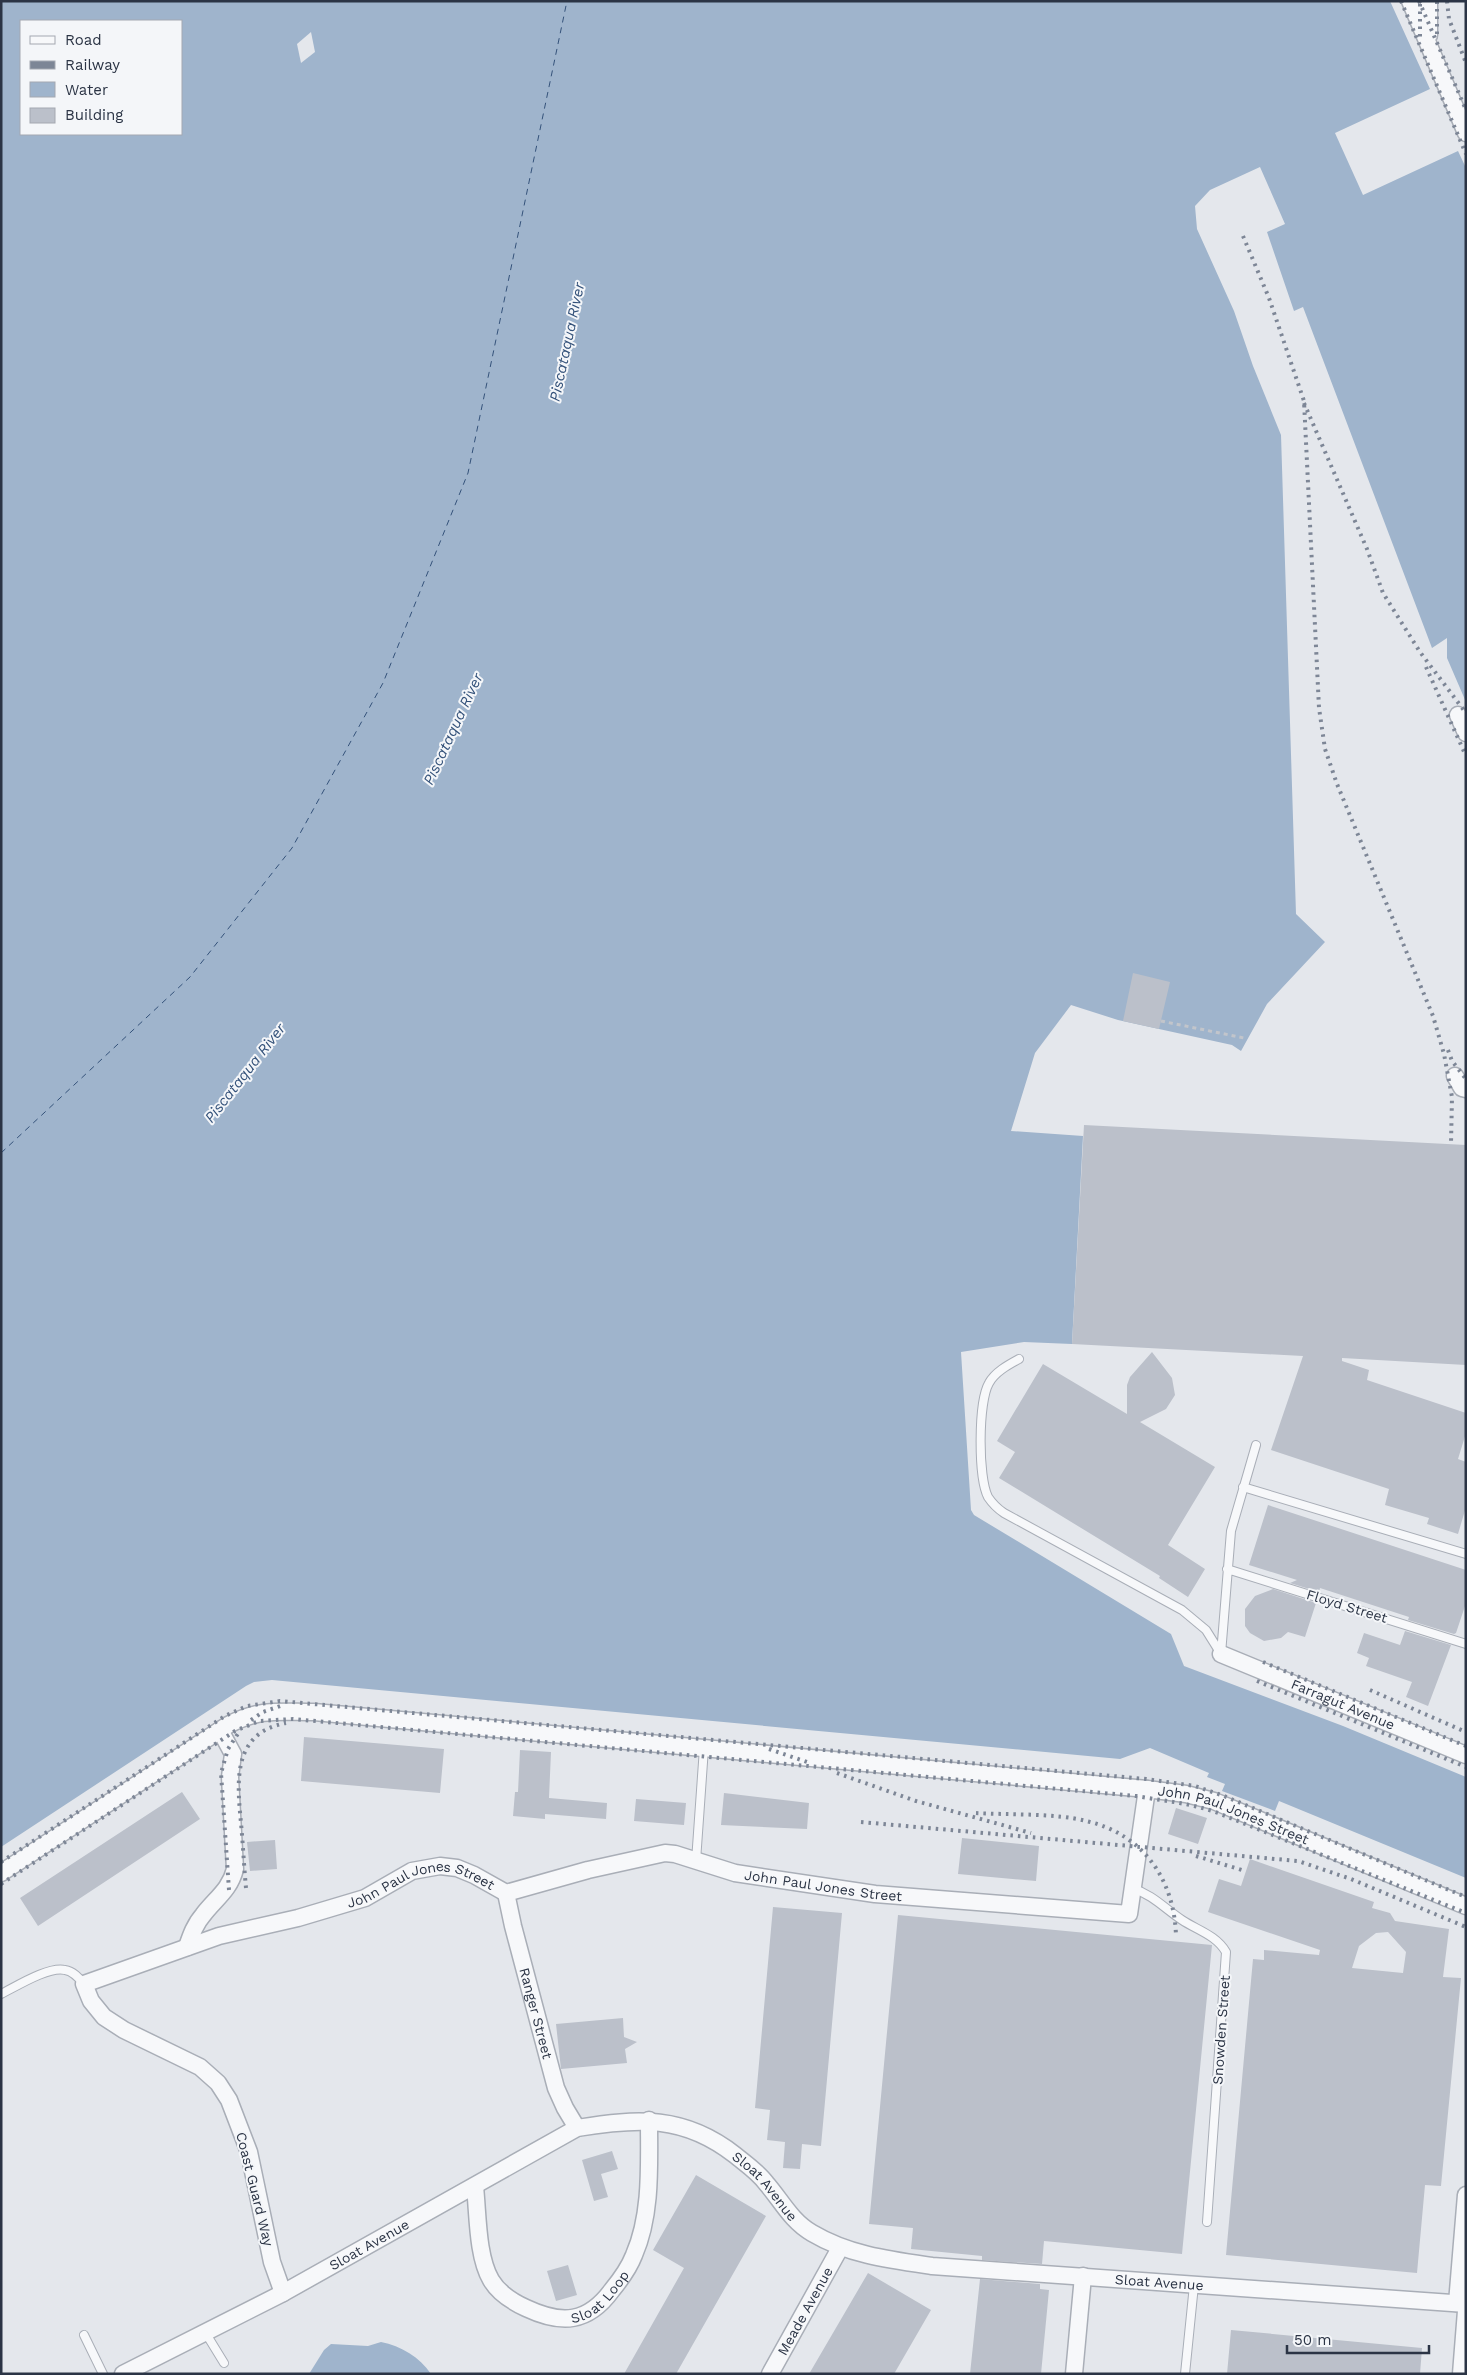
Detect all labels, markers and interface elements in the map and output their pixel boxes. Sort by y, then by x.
legend [20,20,182,135]
text: Road [65,31,102,49]
text: Railway [65,56,120,74]
text: Water [65,81,108,99]
text: Building [65,106,123,124]
water label: Piscataqua River [546,280,589,403]
water label: Piscataqua River [419,669,487,788]
water label: Piscataqua River [201,1019,290,1126]
street label: Floyd Street [1305,1586,1390,1626]
street label: Farragut Avenue [1289,1676,1397,1733]
street label: John Paul Jones Street [1157,1782,1311,1848]
street label: John Paul Jones Street [345,1857,498,1911]
street label: John Paul Jones Street [743,1867,903,1904]
street label: Ranger Street [516,1966,556,2061]
street label: Snowden Street [1209,1975,1233,2085]
street label: Coast Guard Way [233,2130,277,2248]
street label: Sloat Avenue [729,2148,801,2224]
street label: Sloat Avenue [326,2216,412,2273]
street label: Meade Avenue [774,2264,836,2358]
street label: Sloat Loop [569,2267,632,2326]
street label: Sloat Avenue [1114,2271,1204,2293]
scale bar [1287,2322,1430,2354]
text: 50 m [1294,2331,1331,2349]

